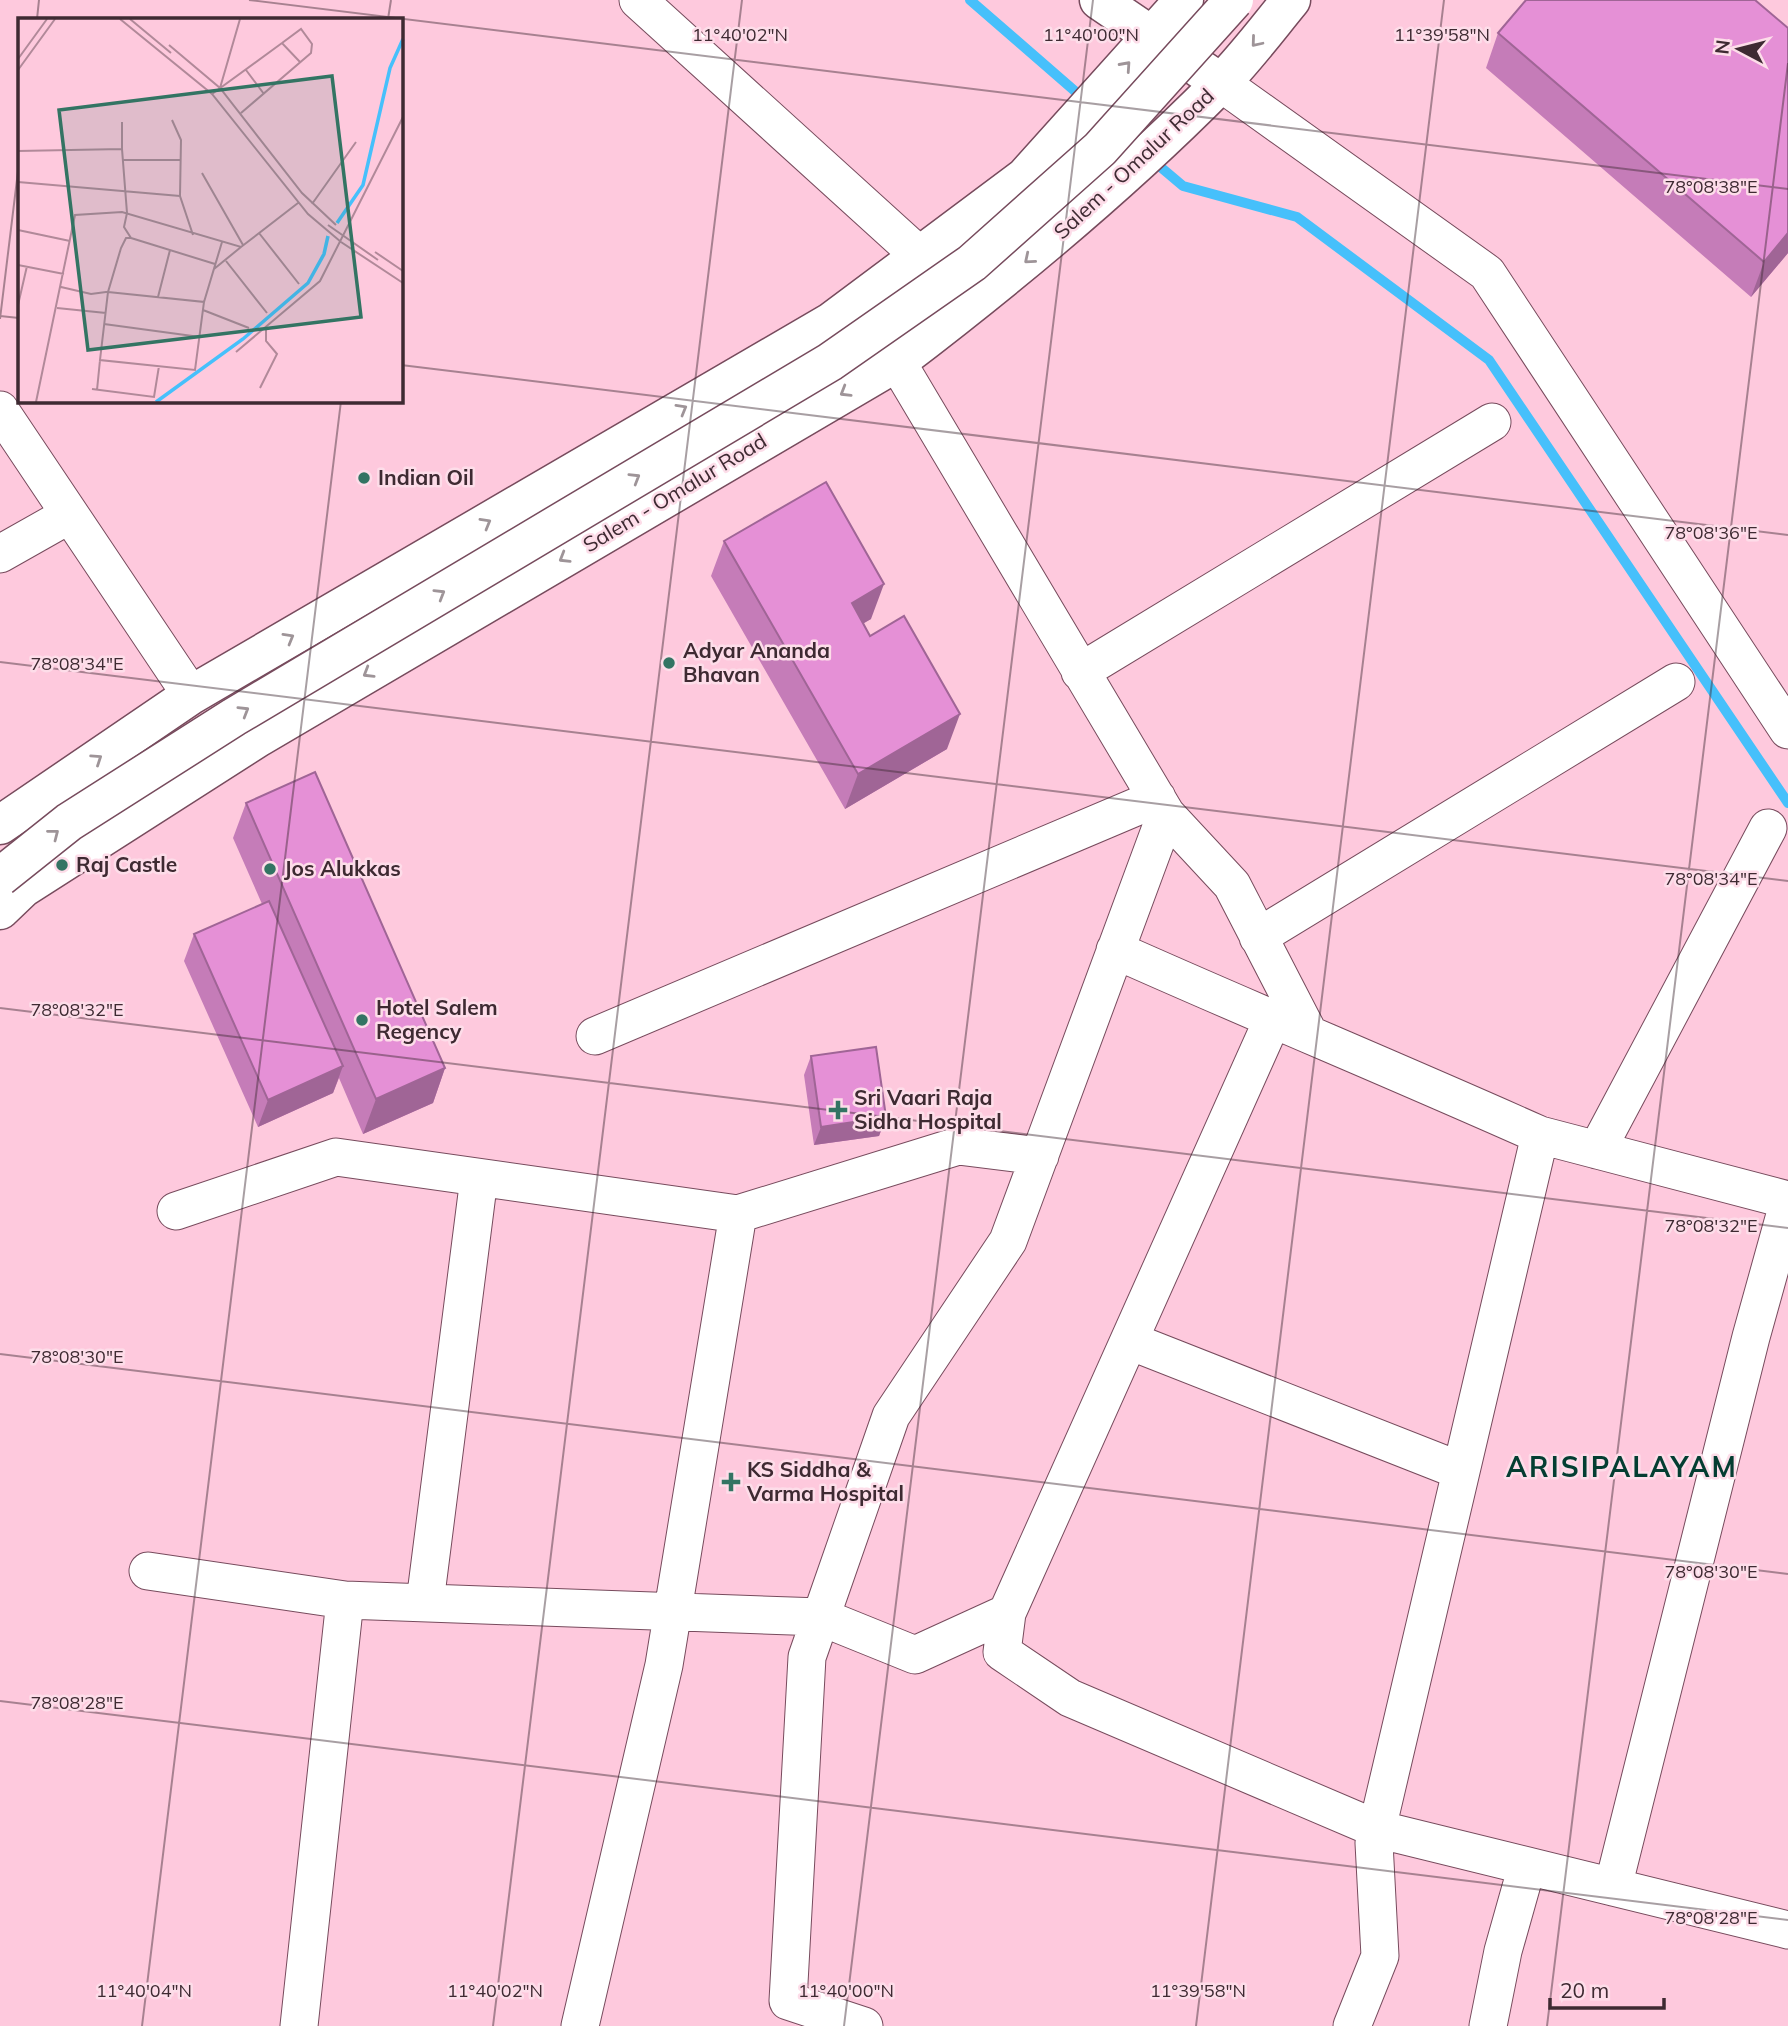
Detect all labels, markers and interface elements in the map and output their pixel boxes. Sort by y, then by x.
north arrow [1704,14,1774,84]
inset map [18,18,402,402]
text: 11°40'02"N [692,23,788,46]
text: 11°40'00"N [1043,23,1139,46]
text: 11°39'58"N [1394,23,1490,46]
one-way arrow [1252,33,1264,46]
text: N [1709,38,1735,56]
one-way arrow [1118,61,1130,74]
street label: Salem - Omalur Road [1048,82,1219,244]
text: 78°08'38"E [1664,175,1758,198]
one-way arrow [1024,251,1037,263]
one-way arrow [839,384,852,397]
one-way arrow [675,404,688,417]
street label: Salem - Omalur Road [578,427,771,557]
place label: Indian Oil [378,464,474,490]
marker: Indian Oil [356,470,372,486]
one-way arrow [628,473,641,486]
one-way arrow [478,518,491,531]
text: 78°08'36"E [1664,521,1758,544]
one-way arrow [559,549,572,562]
one-way arrow [432,590,445,603]
one-way arrow [282,633,295,646]
place label: Adyar Ananda Bhavan [683,637,830,687]
text: 78°08'34"E [30,652,124,675]
marker: Adyar Ananda Bhavan [661,655,677,671]
one-way arrow [363,665,376,678]
one-way arrow [237,706,250,719]
one-way arrow [89,755,102,767]
one-way arrow [46,830,58,843]
place label: Raj Castle [76,851,177,877]
place label: Jos Alukkas [284,855,401,881]
marker: Raj Castle [54,857,70,873]
marker: Jos Alukkas [262,861,278,877]
text: 78°08'34"E [1664,867,1758,890]
place label: Hotel Salem Regency [376,994,498,1044]
text: 78°08'32"E [30,998,124,1021]
marker: Hotel Salem Regency [354,1012,370,1028]
place label: Sri Vaari Raja Sidha Hospital [854,1084,1002,1134]
marker: Sri Vaari Raja Sidha Hospital [828,1100,848,1120]
text: 78°08'32"E [1664,1214,1758,1237]
text: 78°08'30"E [30,1345,124,1368]
district label: ARISIPALAYAM [1506,1449,1738,1484]
place label: KS Siddha & Varma Hospital [746,1456,904,1506]
marker: KS Siddha & Varma Hospital [721,1472,741,1492]
text: 78°08'30"E [1664,1560,1758,1583]
text: 78°08'28"E [30,1691,124,1714]
text: 78°08'28"E [1664,1906,1758,1929]
scale bar [1550,1966,1664,2010]
text: 20 m [1560,1977,1609,2003]
text: 11°40'04"N [96,1979,192,2002]
text: 11°40'02"N [447,1979,543,2002]
text: 11°40'00"N [798,1979,894,2002]
text: 11°39'58"N [1150,1979,1246,2002]

